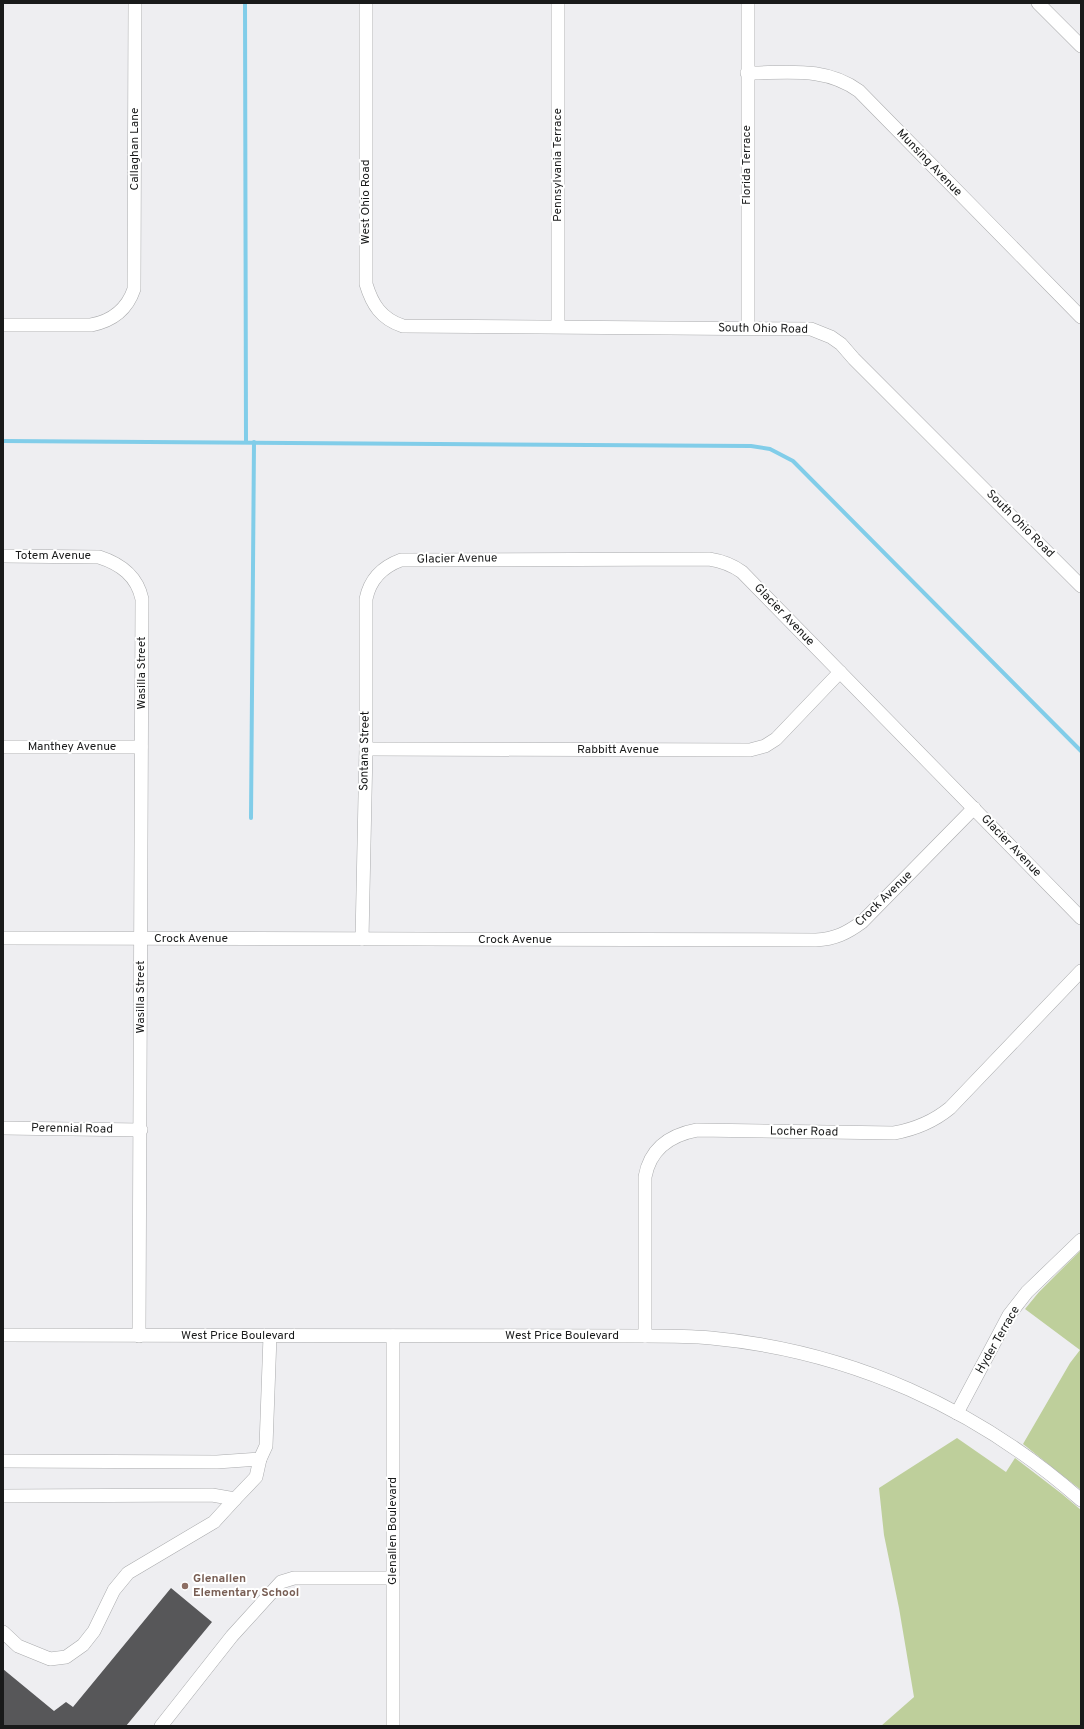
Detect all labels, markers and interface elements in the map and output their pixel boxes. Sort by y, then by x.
street label: Callaghan Lane [127,107,143,191]
street label: Pennsylvania Terrace [550,108,566,222]
street label: Florida Terrace [739,125,755,205]
street label: Munsing Avenue [893,126,965,200]
street label: West Ohio Road [358,160,374,244]
street label: South Ohio Road [718,320,808,338]
street label: South Ohio Road [982,486,1058,562]
street label: Totem Avenue [15,548,91,564]
street label: Glacier Avenue [417,550,497,568]
street label: Glacier Avenue [750,580,818,650]
street label: Wasilla Street [134,636,150,710]
street label: Sontana Street [356,711,374,791]
street label: Manthey Avenue [28,739,116,755]
street label: Rabbitt Avenue [577,742,659,758]
street label: Glacier Avenue [977,811,1045,881]
street label: Crock Avenue [852,868,916,930]
street label: Crock Avenue [154,931,228,947]
street label: Crock Avenue [478,932,552,948]
street label: Wasilla Street [133,960,149,1034]
street label: Perennial Road [31,1120,113,1138]
street label: Locher Road [770,1123,838,1141]
street label: Hyder Terrace [972,1303,1024,1377]
street label: West Price Boulevard [181,1328,295,1344]
street label: West Price Boulevard [505,1328,619,1344]
street label: Glenallen Boulevard [385,1477,401,1585]
place label: Glenallen Elementary School [193,1571,299,1601]
marker: Glenallen Elementary School [180,1581,190,1591]

